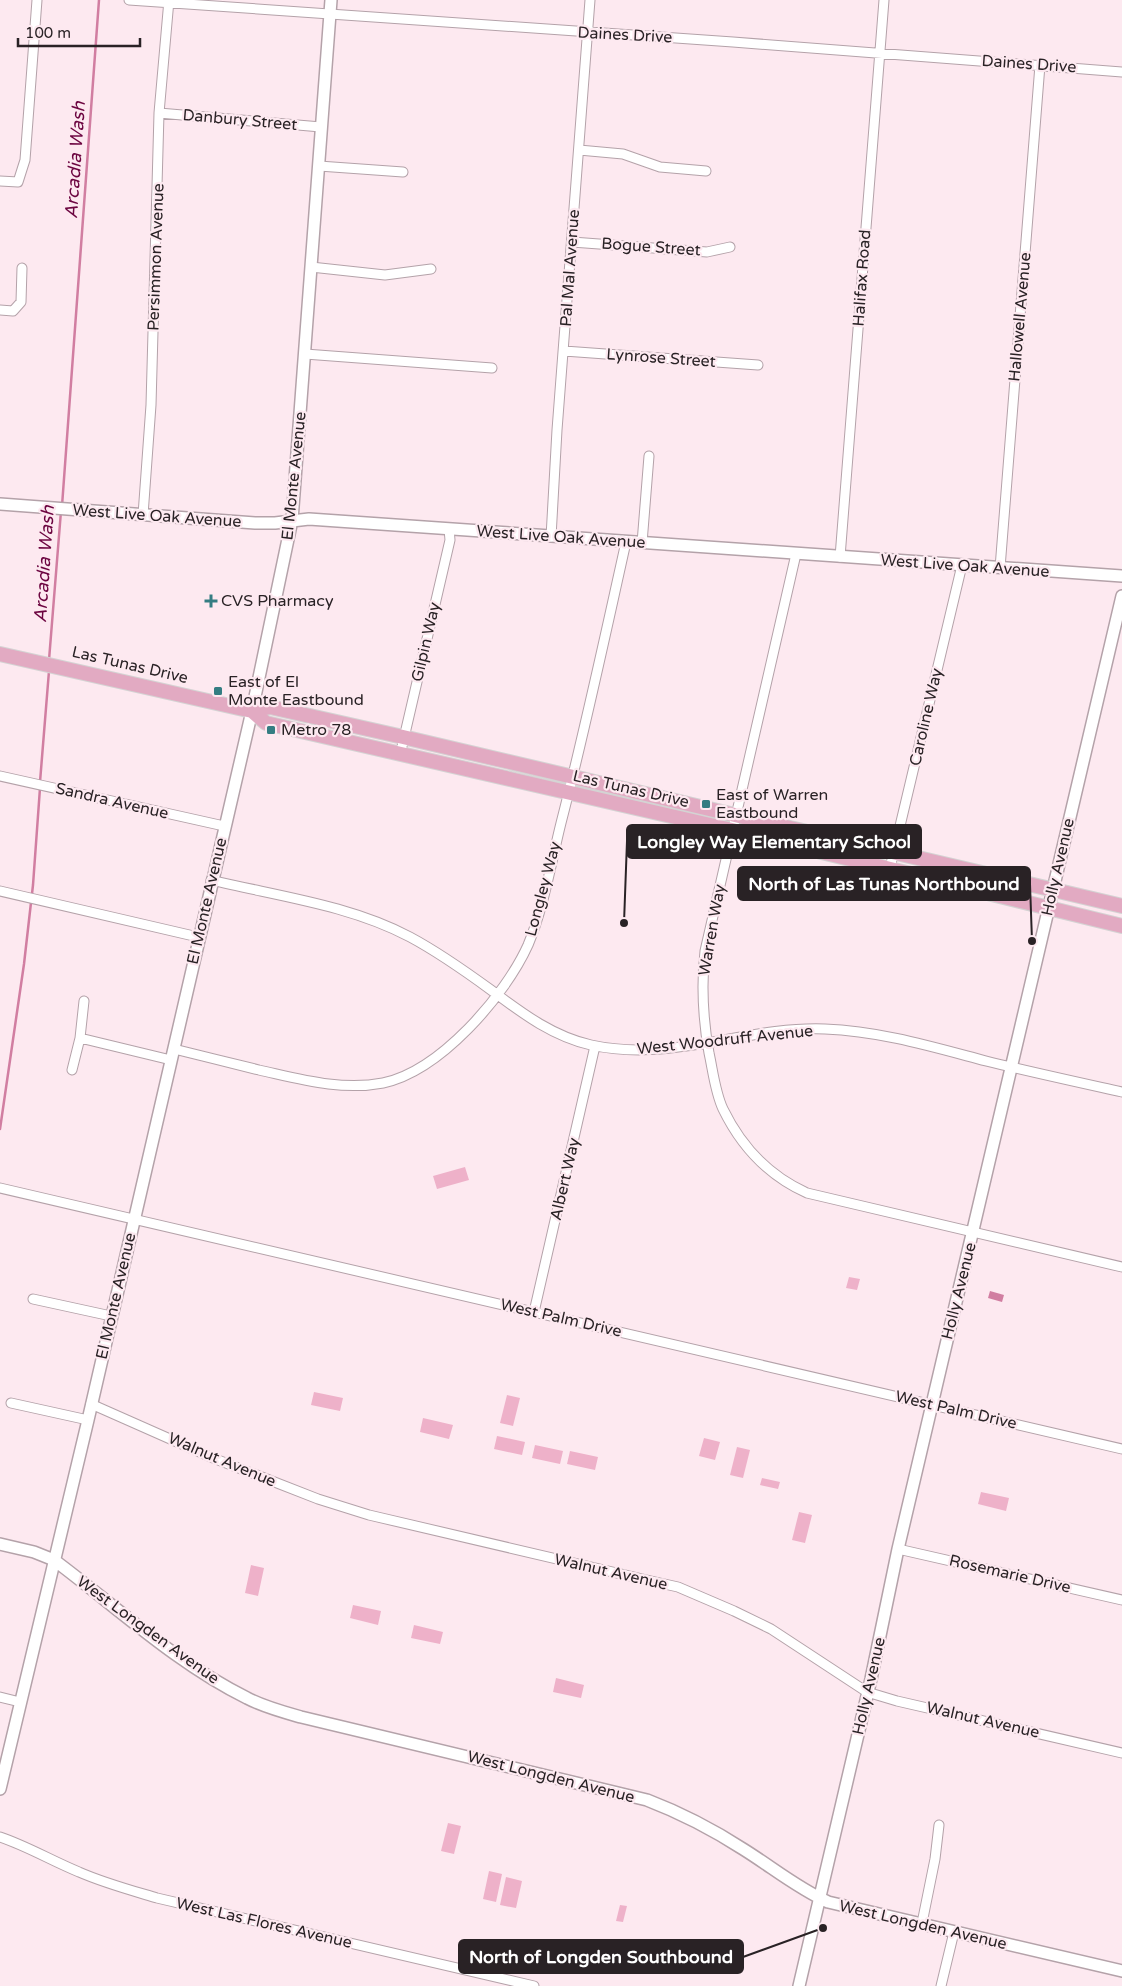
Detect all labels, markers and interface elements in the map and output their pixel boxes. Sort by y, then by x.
scale bar [18,15,140,47]
street label: Daines Drive [577,23,673,47]
text: 100 m [25,24,71,42]
street label: Daines Drive [981,51,1077,77]
water label: Arcadia Wash [60,100,90,219]
street label: Danbury Street [182,105,298,135]
street label: Persimmon Avenue [143,183,169,331]
street label: Pal Mal Avenue [556,209,584,327]
street label: Halifax Road [849,229,875,327]
street label: Bogue Street [601,234,701,260]
street label: Hallowell Avenue [1004,252,1036,382]
street label: Lynrose Street [606,344,716,372]
street label: El Monte Avenue [277,411,311,541]
street label: West Live Oak Avenue [72,500,242,532]
water label: Arcadia Wash [29,504,59,623]
street label: West Live Oak Avenue [476,521,646,553]
street label: West Live Oak Avenue [880,550,1050,582]
place label: CVS Pharmacy [221,591,334,611]
marker: CVS Pharmacy [205,595,217,607]
street label: Gilpin Way [407,600,445,684]
street label: Las Tunas Drive [70,642,190,688]
street label: Caroline Way [905,666,947,768]
place label: East of El Monte Eastbound [228,672,364,710]
marker: East of El Monte Eastbound [212,685,224,697]
place label: Metro 78 [281,720,351,740]
marker: Metro 78 [265,724,277,736]
street label: Las Tunas Drive [571,766,691,812]
street label: Sandra Avenue [54,778,170,824]
place label: East of Warren Eastbound [716,785,828,823]
marker: East of Warren Eastbound [700,798,712,810]
street label: Holly Avenue [1037,816,1079,918]
callout: Longley Way Elementary School [627,825,921,858]
text: Longley Way Elementary School [637,831,911,853]
street label: El Monte Avenue [183,836,231,966]
street label: Longley Way [521,839,565,939]
callout: North of Las Tunas Northbound [738,867,1030,900]
text: North of Las Tunas Northbound [748,873,1020,895]
street label: Warren Way [694,882,730,977]
street label: West Woodruff Avenue [636,1021,814,1059]
street label: Albert Way [546,1135,584,1222]
street label: El Monte Avenue [92,1231,140,1361]
street label: Holly Avenue [937,1240,981,1342]
street label: West Palm Drive [498,1294,624,1342]
street label: West Palm Drive [893,1386,1019,1434]
street label: Walnut Avenue [165,1428,279,1492]
street label: Walnut Avenue [552,1549,670,1595]
street label: Rosemarie Drive [947,1550,1073,1598]
street label: West Longden Avenue [73,1572,223,1688]
street label: Holly Avenue [848,1635,890,1737]
street label: Walnut Avenue [924,1697,1042,1743]
street label: West Longden Avenue [465,1747,637,1807]
street label: West Las Flores Avenue [174,1893,354,1953]
street label: West Longden Avenue [837,1896,1009,1954]
callout: North of Longden Southbound [459,1940,743,1973]
text: North of Longden Southbound [469,1946,733,1968]

